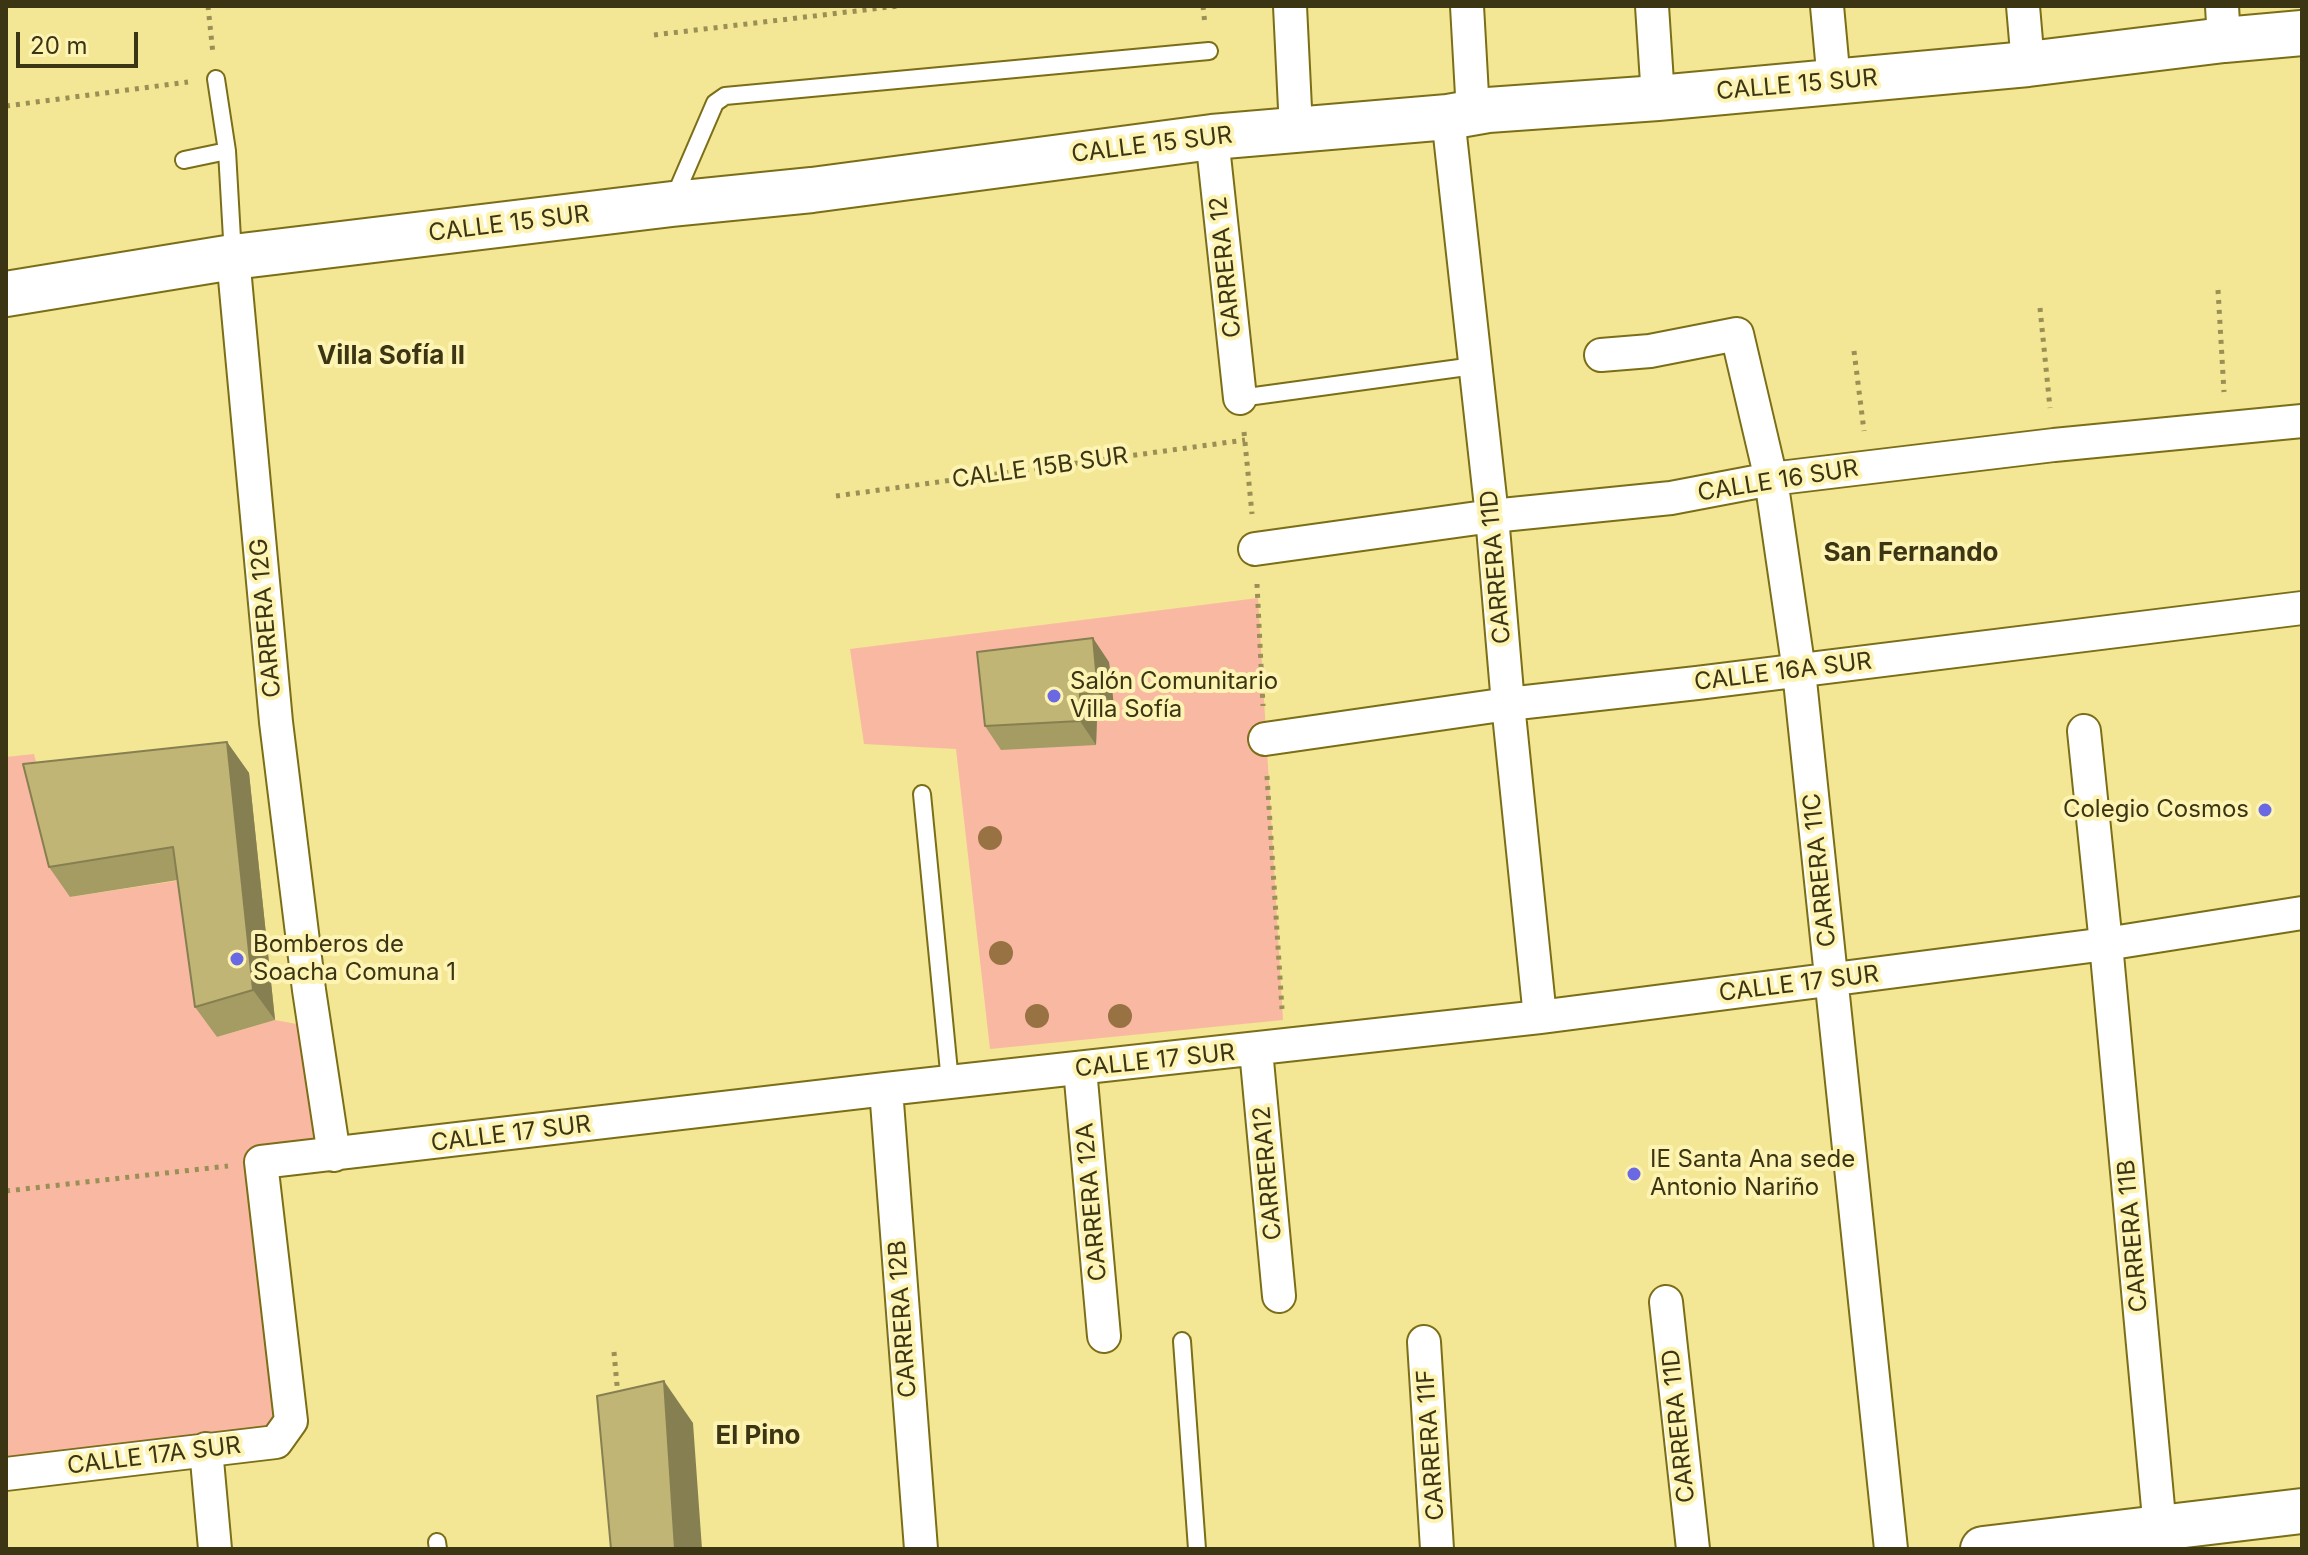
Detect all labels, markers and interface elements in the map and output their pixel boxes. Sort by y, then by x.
scale bar [20,16,142,66]
text: 20 m [30,31,88,60]
street label: CALLE 15 SUR [1715,64,1879,106]
street label: CALLE 15 SUR [1070,121,1234,169]
street label: CARRERA 12 [1204,195,1248,339]
street label: CALLE 15 SUR [427,200,591,248]
district label: Villa Sofía II [317,340,465,372]
street label: CALLE 15B SUR [950,441,1130,495]
street label: CALLE 16 SUR [1696,454,1860,508]
street label: CARRERA 11D [1475,489,1517,645]
street label: CARRERA 12G [245,537,287,699]
district label: San Fernando [1823,537,1999,569]
street label: CALLE 16A SUR [1693,647,1873,697]
place label: Salón Comunitario Villa Sofía [1070,668,1278,724]
marker: Salón Comunitario Villa Sofía [1045,687,1063,705]
street label: CARRERA 11C [1798,792,1842,948]
place label: Colegio Cosmos [2063,796,2249,824]
marker: Colegio Cosmos [2256,801,2274,819]
place label: Bomberos de Soacha Comuna 1 [253,931,456,987]
marker: Bomberos de Soacha Comuna 1 [228,950,246,968]
street label: CALLE 17 SUR [1717,960,1881,1008]
street label: CALLE 17 SUR [1074,1038,1236,1084]
street label: CARRERA12 [1248,1105,1288,1241]
street label: CALLE 17 SUR [429,1110,593,1158]
street label: CARRERA 12A [1071,1122,1113,1282]
place label: IE Santa Ana sede Antonio Nariño [1650,1146,1855,1202]
street label: CARRERA 11B [2112,1159,2154,1313]
marker: IE Santa Ana sede Antonio Nariño [1625,1165,1643,1183]
street label: CARRERA 12B [883,1239,923,1399]
street label: CARRERA 11D [1657,1348,1701,1504]
street label: CARRERA 11F [1411,1368,1451,1522]
district label: El Pino [715,1420,801,1452]
street label: CALLE 17A SUR [66,1431,242,1481]

